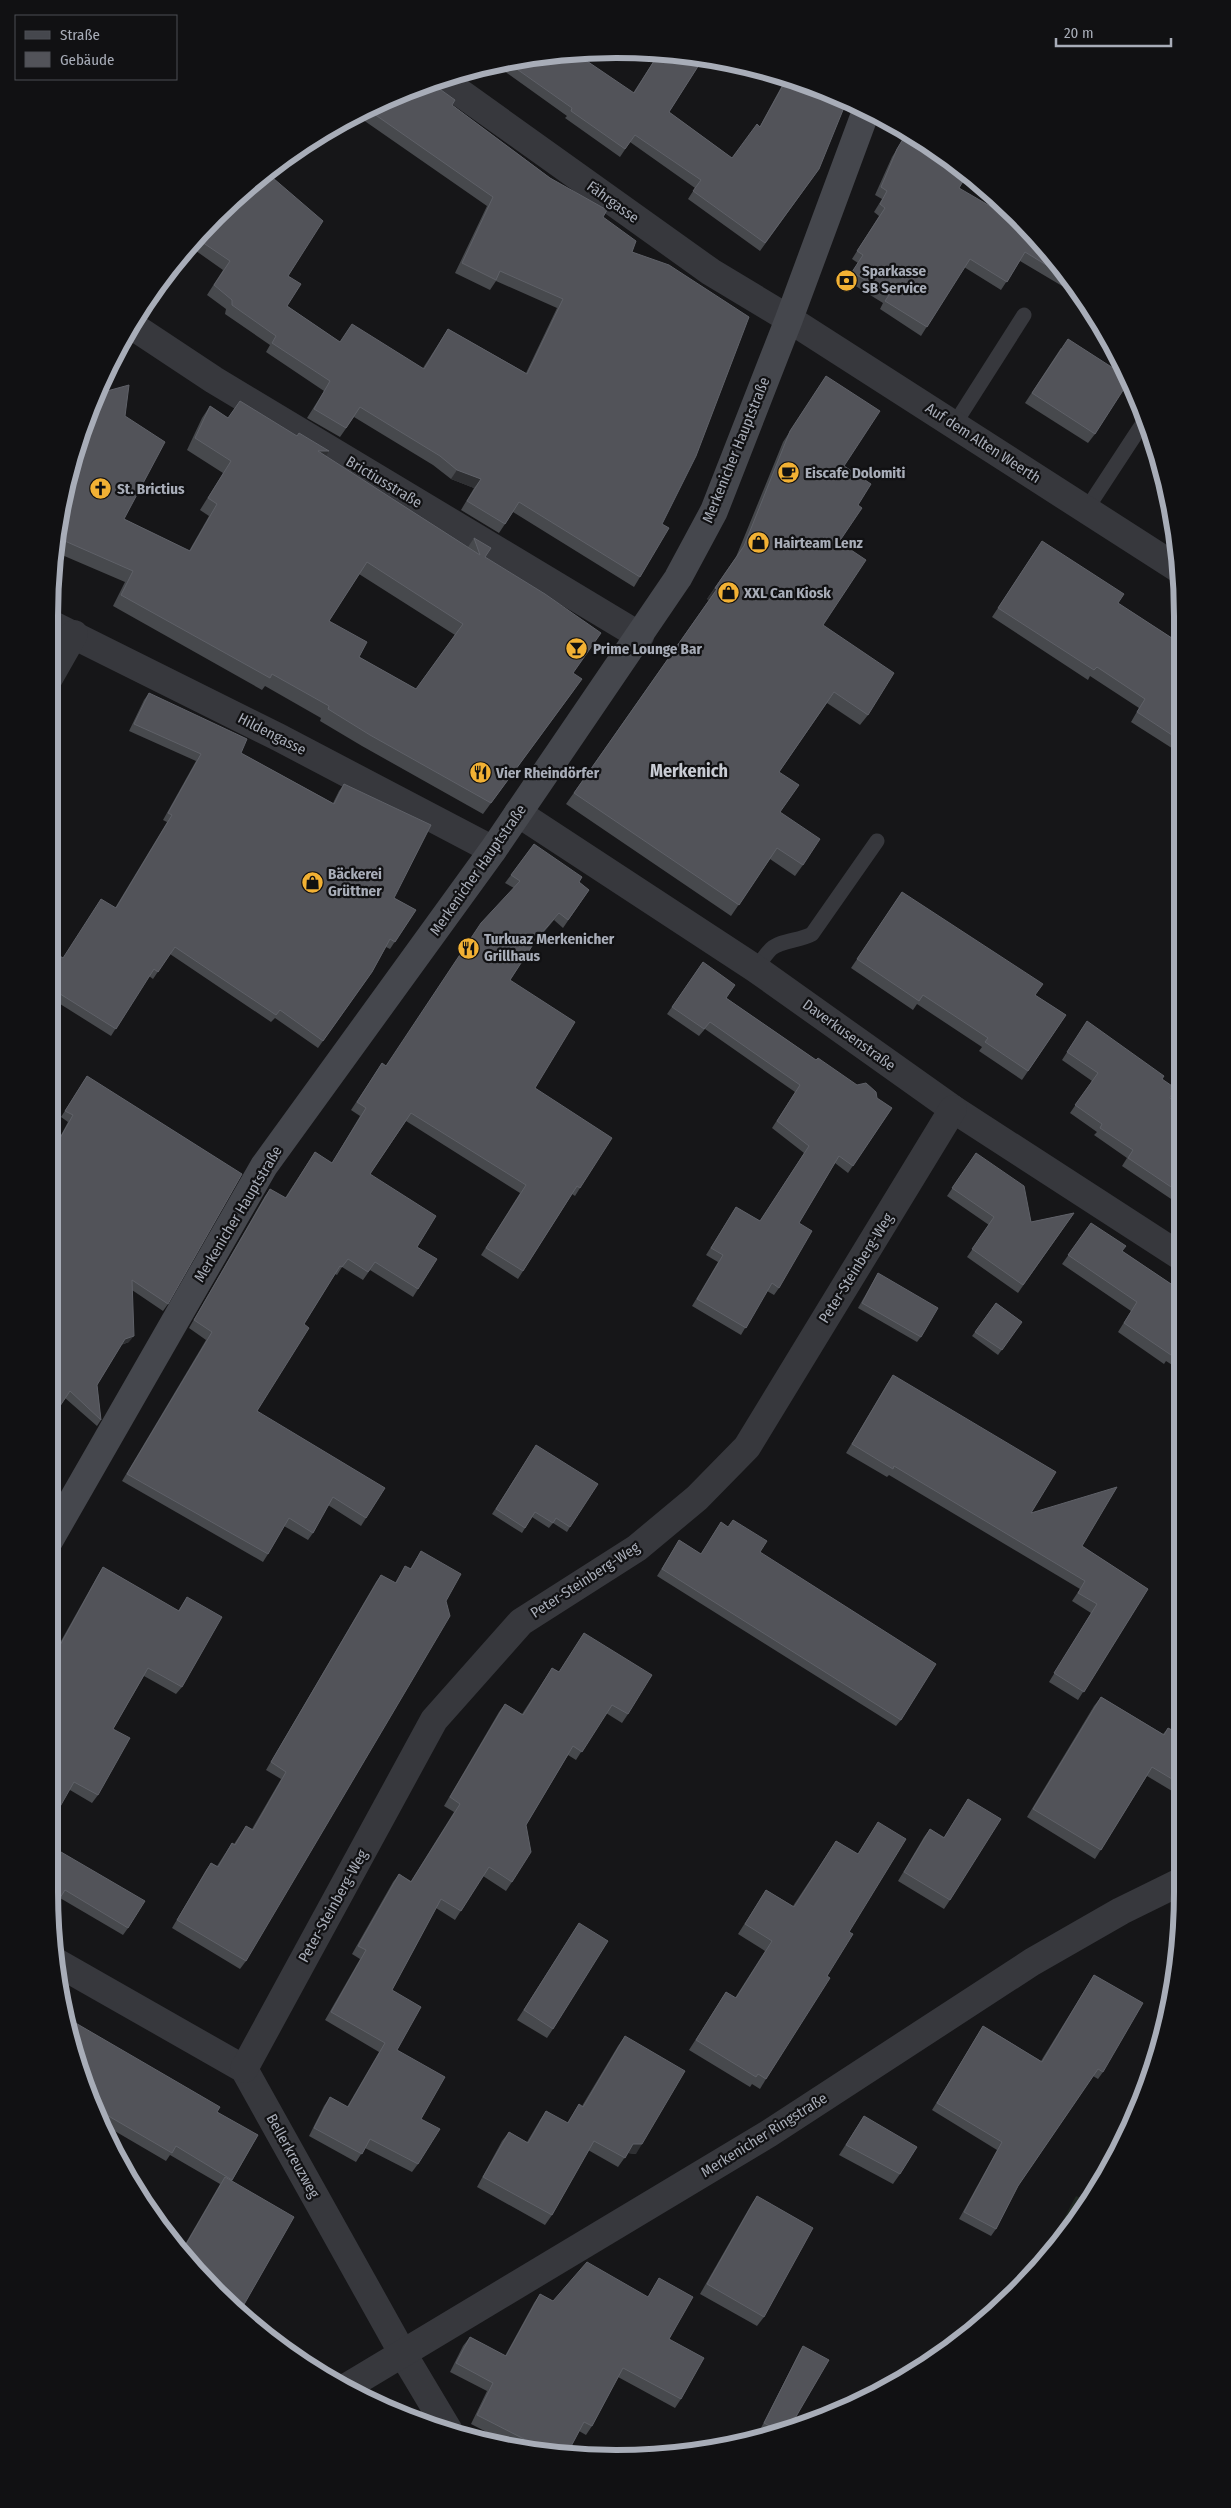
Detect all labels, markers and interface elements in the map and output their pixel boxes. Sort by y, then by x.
legend [15,15,178,80]
scale bar [1056,15,1171,47]
text: 20 m [1064,24,1094,42]
text: Straße [60,26,100,44]
text: Gebäude [60,51,115,69]
street label: Fährgasse [583,177,643,227]
place label: Sparkasse SB Service [862,262,927,297]
bank icon: Sparkasse SB Service [834,268,858,292]
street label: Merkenicher Hauptstraße [698,374,774,526]
street label: Auf dem Alten Weerth [922,399,1044,487]
street label: Brictiusstraße [343,452,425,512]
cafe icon: Eiscafe Dolomiti [777,461,801,485]
place label: Eiscafe Dolomiti [805,464,905,482]
church icon: St. Brictius [89,477,113,501]
place label: St. Brictius [117,480,185,498]
shop icon: Hairteam Lenz [746,531,770,555]
place label: Hairteam Lenz [774,534,864,552]
shop icon: XXL Can Kiosk [716,581,740,605]
place label: XXL Can Kiosk [743,584,831,602]
bar icon: Prime Lounge Bar [565,637,589,661]
place label: Prime Lounge Bar [593,640,702,658]
street label: Hildengasse [235,709,309,759]
district label: Merkenich [650,760,728,782]
restaurant icon: Vier Rheindörfer [468,761,492,785]
place label: Vier Rheindörfer [495,764,600,782]
street label: Merkenicher Hauptstraße [426,801,530,939]
place label: Bäckerei Grüttner [328,865,382,900]
shop icon: Bäckerei Grüttner [300,871,324,895]
place label: Turkuaz Merkenicher Grillhaus [484,930,615,965]
restaurant icon: Turkuaz Merkenicher Grillhaus [456,936,480,960]
street label: Daverkusenstraße [799,995,899,1075]
street label: Merkenicher Hauptstraße [190,1143,286,1285]
street label: Peter-Steinberg-Weg [815,1210,897,1326]
street label: Peter-Steinberg-Weg [527,1538,643,1622]
street label: Peter-Steinberg-Weg [295,1846,371,1966]
street label: Merkenicher Ringstraße [698,2089,830,2181]
street label: Bellerkreuzweg [262,2111,324,2201]

